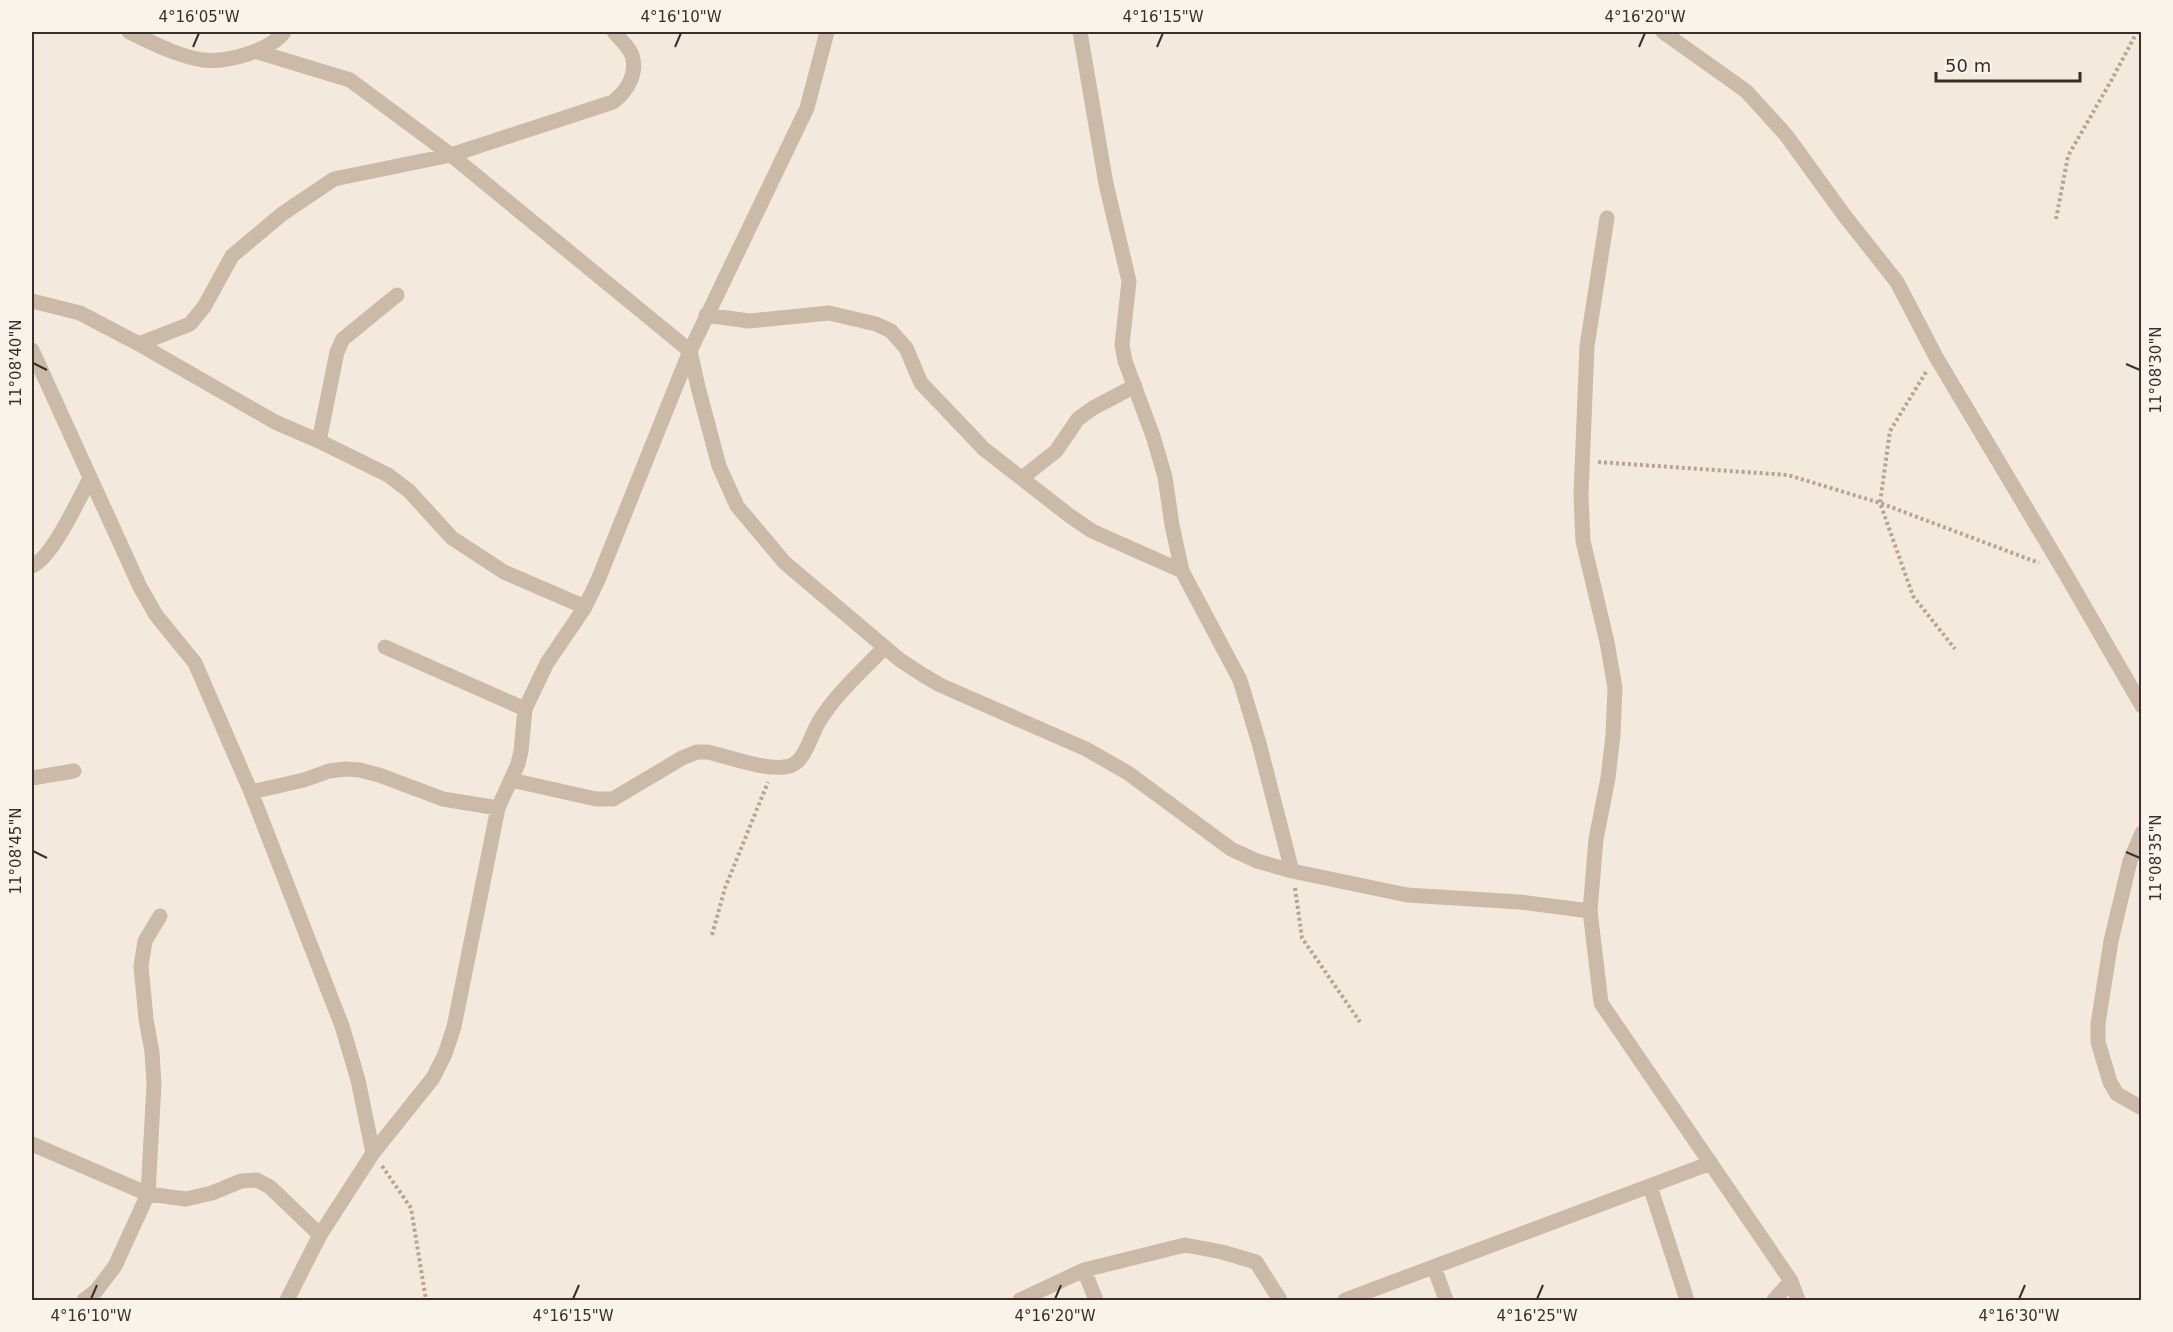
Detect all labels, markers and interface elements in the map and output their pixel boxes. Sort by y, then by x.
text: 4°16'05"W [158,8,240,26]
text: 4°16'10"W [640,8,722,26]
text: 4°16'15"W [1122,8,1204,26]
text: 4°16'20"W [1604,8,1686,26]
scale bar [1936,45,2080,83]
text: 50 m [1945,55,1991,76]
text: 11°08'40"N [7,319,25,407]
text: 11°08'30"N [2147,326,2165,414]
text: 11°08'45"N [7,807,25,895]
text: 11°08'35"N [2147,814,2165,902]
text: 4°16'10"W [50,1307,132,1325]
text: 4°16'15"W [532,1307,614,1325]
text: 4°16'20"W [1014,1307,1096,1325]
text: 4°16'25"W [1496,1307,1578,1325]
text: 4°16'30"W [1978,1307,2060,1325]

